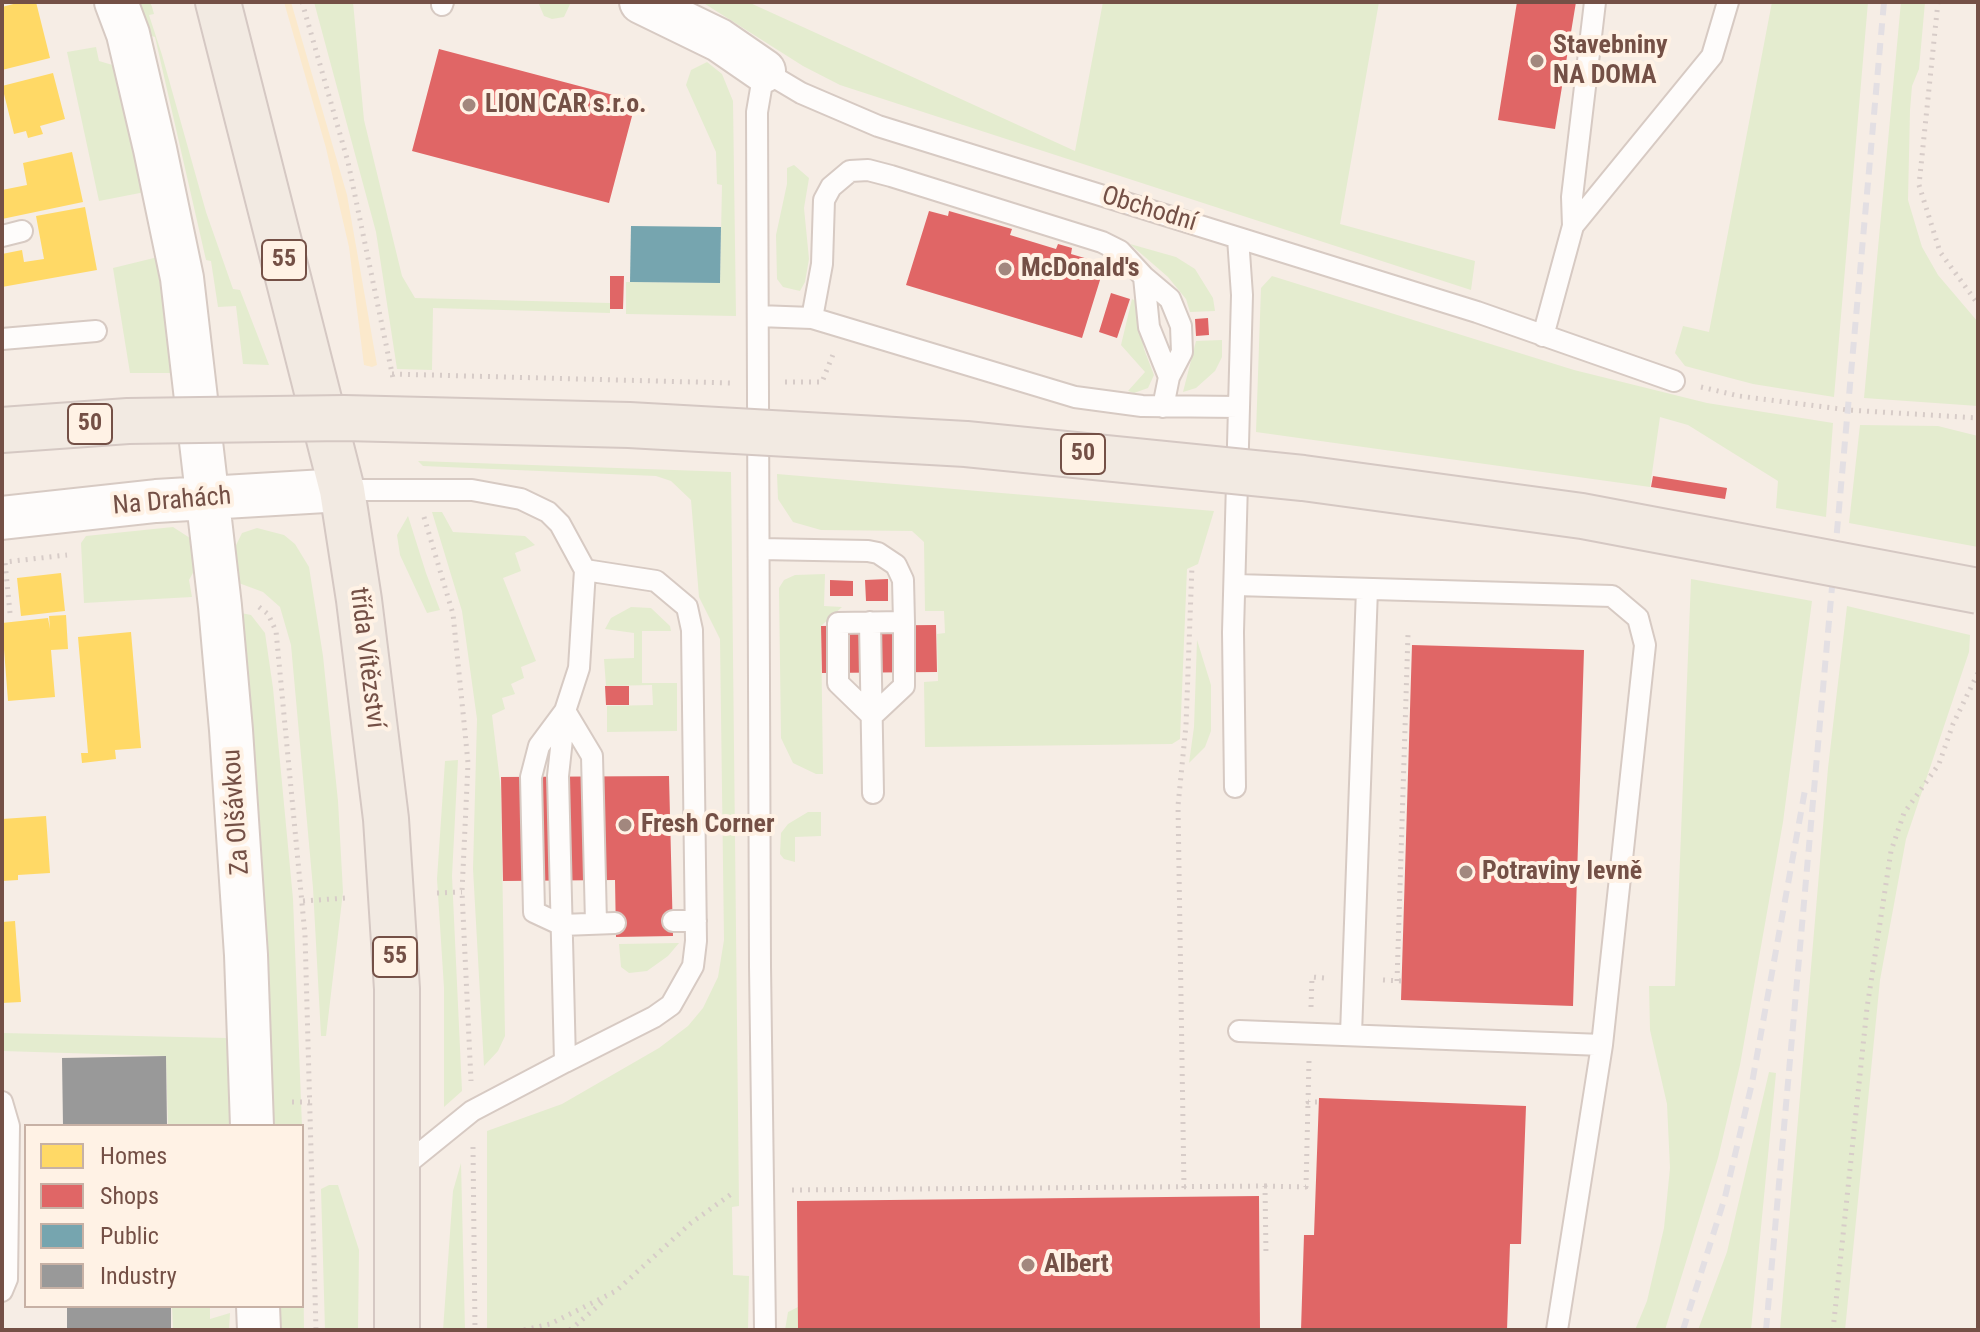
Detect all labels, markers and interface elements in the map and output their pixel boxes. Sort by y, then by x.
place label: Stavebniny NA DOMA [1553,30,1668,92]
marker: Stavebniny NA DOMA [1528,52,1546,70]
place label: LION CAR s.r.o. [485,89,647,121]
marker: LION CAR s.r.o. [460,96,478,114]
street label: Obchodní [1098,181,1200,239]
road number: 55 [262,240,306,280]
place label: McDonald's [1021,253,1140,285]
marker: McDonald's [996,260,1014,278]
road number: 50 [68,404,112,444]
road number: 50 [1061,434,1105,474]
street label: Na Drahách [111,481,233,523]
street label: třída Vítězství [342,586,390,730]
street label: Za Olšávkou [217,748,257,876]
place label: Fresh Corner [641,809,775,841]
marker: Fresh Corner [616,816,634,834]
place label: Potraviny levně [1482,856,1642,888]
marker: Potraviny levně [1457,863,1475,881]
road number: 55 [373,937,417,977]
legend [24,1124,304,1308]
text: Homes [100,1142,167,1170]
text: Shops [100,1182,159,1210]
text: Public [100,1222,159,1250]
place label: Albert [1044,1249,1109,1281]
marker: Albert [1019,1256,1037,1274]
text: Industry [100,1262,177,1290]

